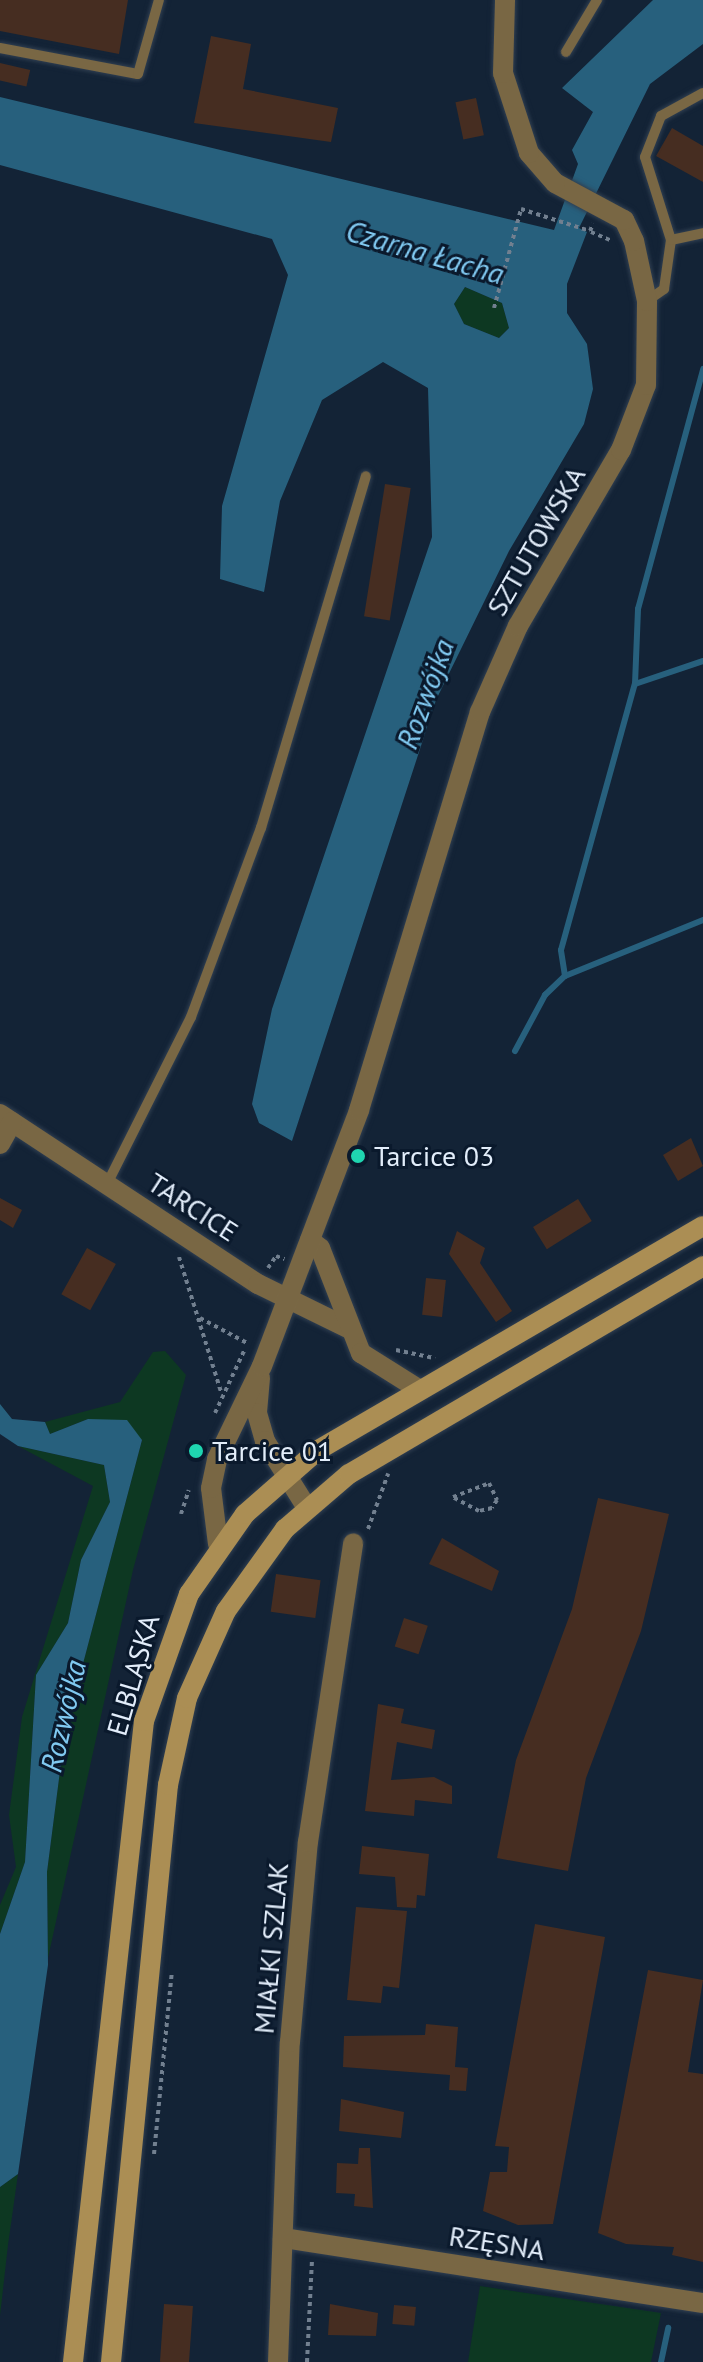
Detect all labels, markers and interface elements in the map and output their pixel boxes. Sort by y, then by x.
water label: Czarna Łacha [342,212,508,292]
street label: SZTUTOWSKA [480,460,592,622]
water label: Rozwójka [389,634,461,754]
place label: Tarcice 03 [374,1139,494,1173]
marker: Tarcice 03 [349,1147,367,1165]
street label: TARCICE [142,1166,244,1248]
place label: Tarcice 01 [212,1434,332,1468]
marker: Tarcice 01 [187,1442,205,1460]
street label: ELBLĄSKA [100,1611,166,1739]
water label: Rozwójka [33,1656,93,1776]
street label: MIAŁKI SZLAK [247,1861,295,2035]
street label: RZĘSNA [447,2219,547,2267]

